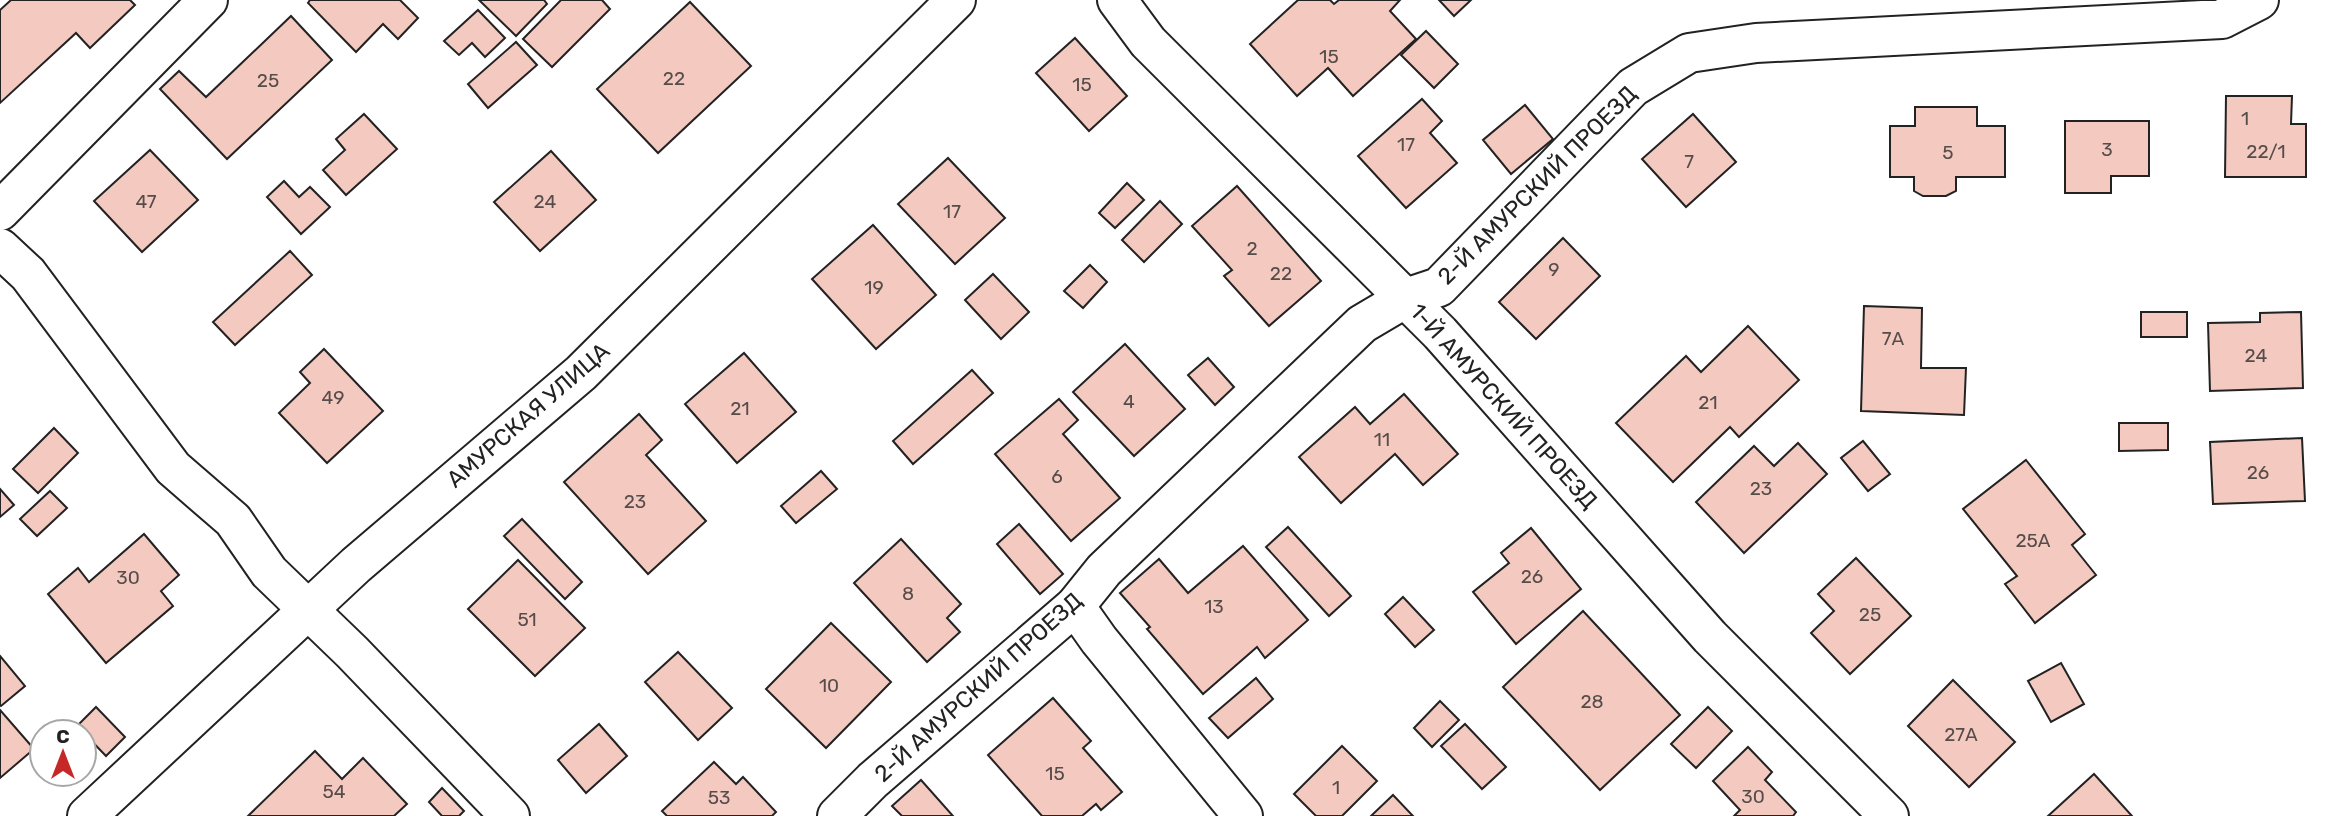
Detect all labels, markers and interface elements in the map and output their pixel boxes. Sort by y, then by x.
house number: 15 [1319,45,1339,68]
house number: 22 [663,67,685,90]
house number: 25 [257,69,279,92]
house number: 15 [1072,73,1092,96]
street label: 2-Й АМУРСКИЙ ПРОЕЗД [1432,80,1642,290]
house number: 1 [2241,107,2249,130]
house number: 17 [1397,133,1415,156]
house number: 3 [2101,138,2113,161]
house number: 22/1 [2246,140,2286,163]
house number: 5 [1942,141,1954,164]
house number: 7 [1684,150,1694,173]
house number: 47 [135,190,157,213]
house number: 24 [534,190,557,213]
house number: 17 [943,200,961,223]
house number: 2 [1246,237,1258,260]
house number: 9 [1548,258,1560,281]
house number: 22 [1270,262,1292,285]
house number: 19 [864,276,884,299]
street label: 1-Й АМУРСКИЙ ПРОЕЗД [1404,298,1604,514]
house number: 7А [1882,327,1905,350]
street label: АМУРСКАЯ УЛИЦА [441,337,615,493]
house number: 24 [2245,344,2268,367]
house number: 49 [322,386,344,409]
house number: 4 [1123,390,1135,413]
house number: 21 [1698,391,1718,414]
house number: 21 [730,397,750,420]
house number: 11 [1374,428,1390,451]
house number: 26 [2247,461,2269,484]
house number: 6 [1051,465,1063,488]
house number: 23 [1750,477,1772,500]
house number: 23 [624,490,646,513]
house number: 25А [2015,529,2051,552]
house number: 26 [1521,565,1543,588]
house number: 30 [116,566,140,589]
house number: 8 [902,582,914,605]
street label: 2-Й АМУРСКИЙ ПРОЕЗД [868,586,1088,788]
house number: 13 [1204,595,1224,618]
house number: 25 [1859,603,1881,626]
house number: 51 [517,608,537,631]
house number: 10 [819,674,839,697]
house number: 28 [1580,690,1604,713]
north arrow [28,718,98,788]
house number: 27А [1944,723,1978,746]
text: С [56,725,70,748]
house number: 15 [1045,762,1065,785]
house number: 1 [1332,776,1340,799]
house number: 54 [322,780,346,803]
house number: 30 [1741,785,1765,808]
house number: 53 [708,786,730,809]

